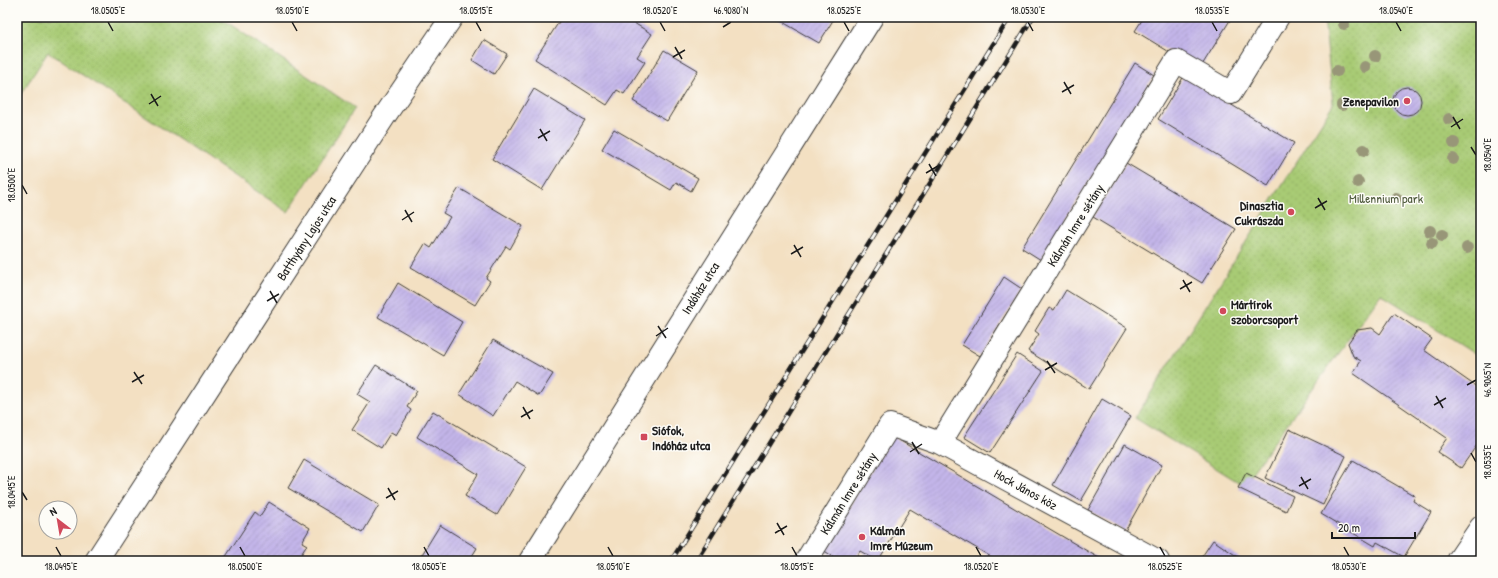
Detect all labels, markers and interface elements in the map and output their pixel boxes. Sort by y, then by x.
text: 18.0505°E [91,4,126,17]
text: 18.0510°E [275,4,309,17]
text: 18.0515°E [459,4,493,17]
text: 18.0520°E [643,4,678,17]
text: 46.9080°N [714,4,748,17]
text: 18.0525°E [827,4,862,17]
text: 18.0530°E [1011,4,1046,17]
text: 18.0535°E [1195,4,1230,17]
text: 18.0540°E [1379,4,1413,17]
place label: Zenepavilon [1343,92,1399,111]
marker: Zenepavilon [1402,96,1412,106]
text: 18.0540°E [1481,138,1494,172]
text: 18.0500°E [5,167,18,202]
street label: Kálmán Imre sétány [1042,180,1108,270]
park label: Millennium park [1349,189,1424,207]
street label: Batthyány Lajos utca [272,192,340,284]
place label: Dinasztia Cukrászda [1234,196,1284,229]
marker: Dinasztia Cukrászda [1286,207,1296,217]
street label: Indóház utca [677,259,723,317]
place label: Mártírok szoborcsoport [1231,295,1299,329]
marker: Mártírok szoborcsoport [1218,306,1228,316]
text: 46.9065°N [1481,363,1494,397]
place label: Siófok, Indóház utca [652,421,711,454]
marker: Siófok, Indóház utca [639,432,649,442]
text: 18.0535°E [1481,444,1494,479]
street label: Kálmán Imre sétány [815,448,881,538]
street label: Hock János köz [991,464,1061,514]
text: 18.0495°E [5,475,18,508]
north arrow [38,500,78,540]
text: N [47,504,59,519]
scale bar [1332,514,1415,540]
text: 20 m [1338,519,1360,536]
place label: Kálmán Imre Múzeum [870,521,933,554]
marker: Kálmán Imre Múzeum [857,532,867,542]
text: 18.0495°E [45,560,78,573]
text: 18.0500°E [228,560,263,573]
text: 18.0505°E [412,560,447,573]
text: 18.0510°E [596,560,630,573]
text: 18.0515°E [780,560,814,573]
text: 18.0520°E [964,560,999,573]
text: 18.0525°E [1148,560,1183,573]
text: 18.0530°E [1332,560,1367,573]

